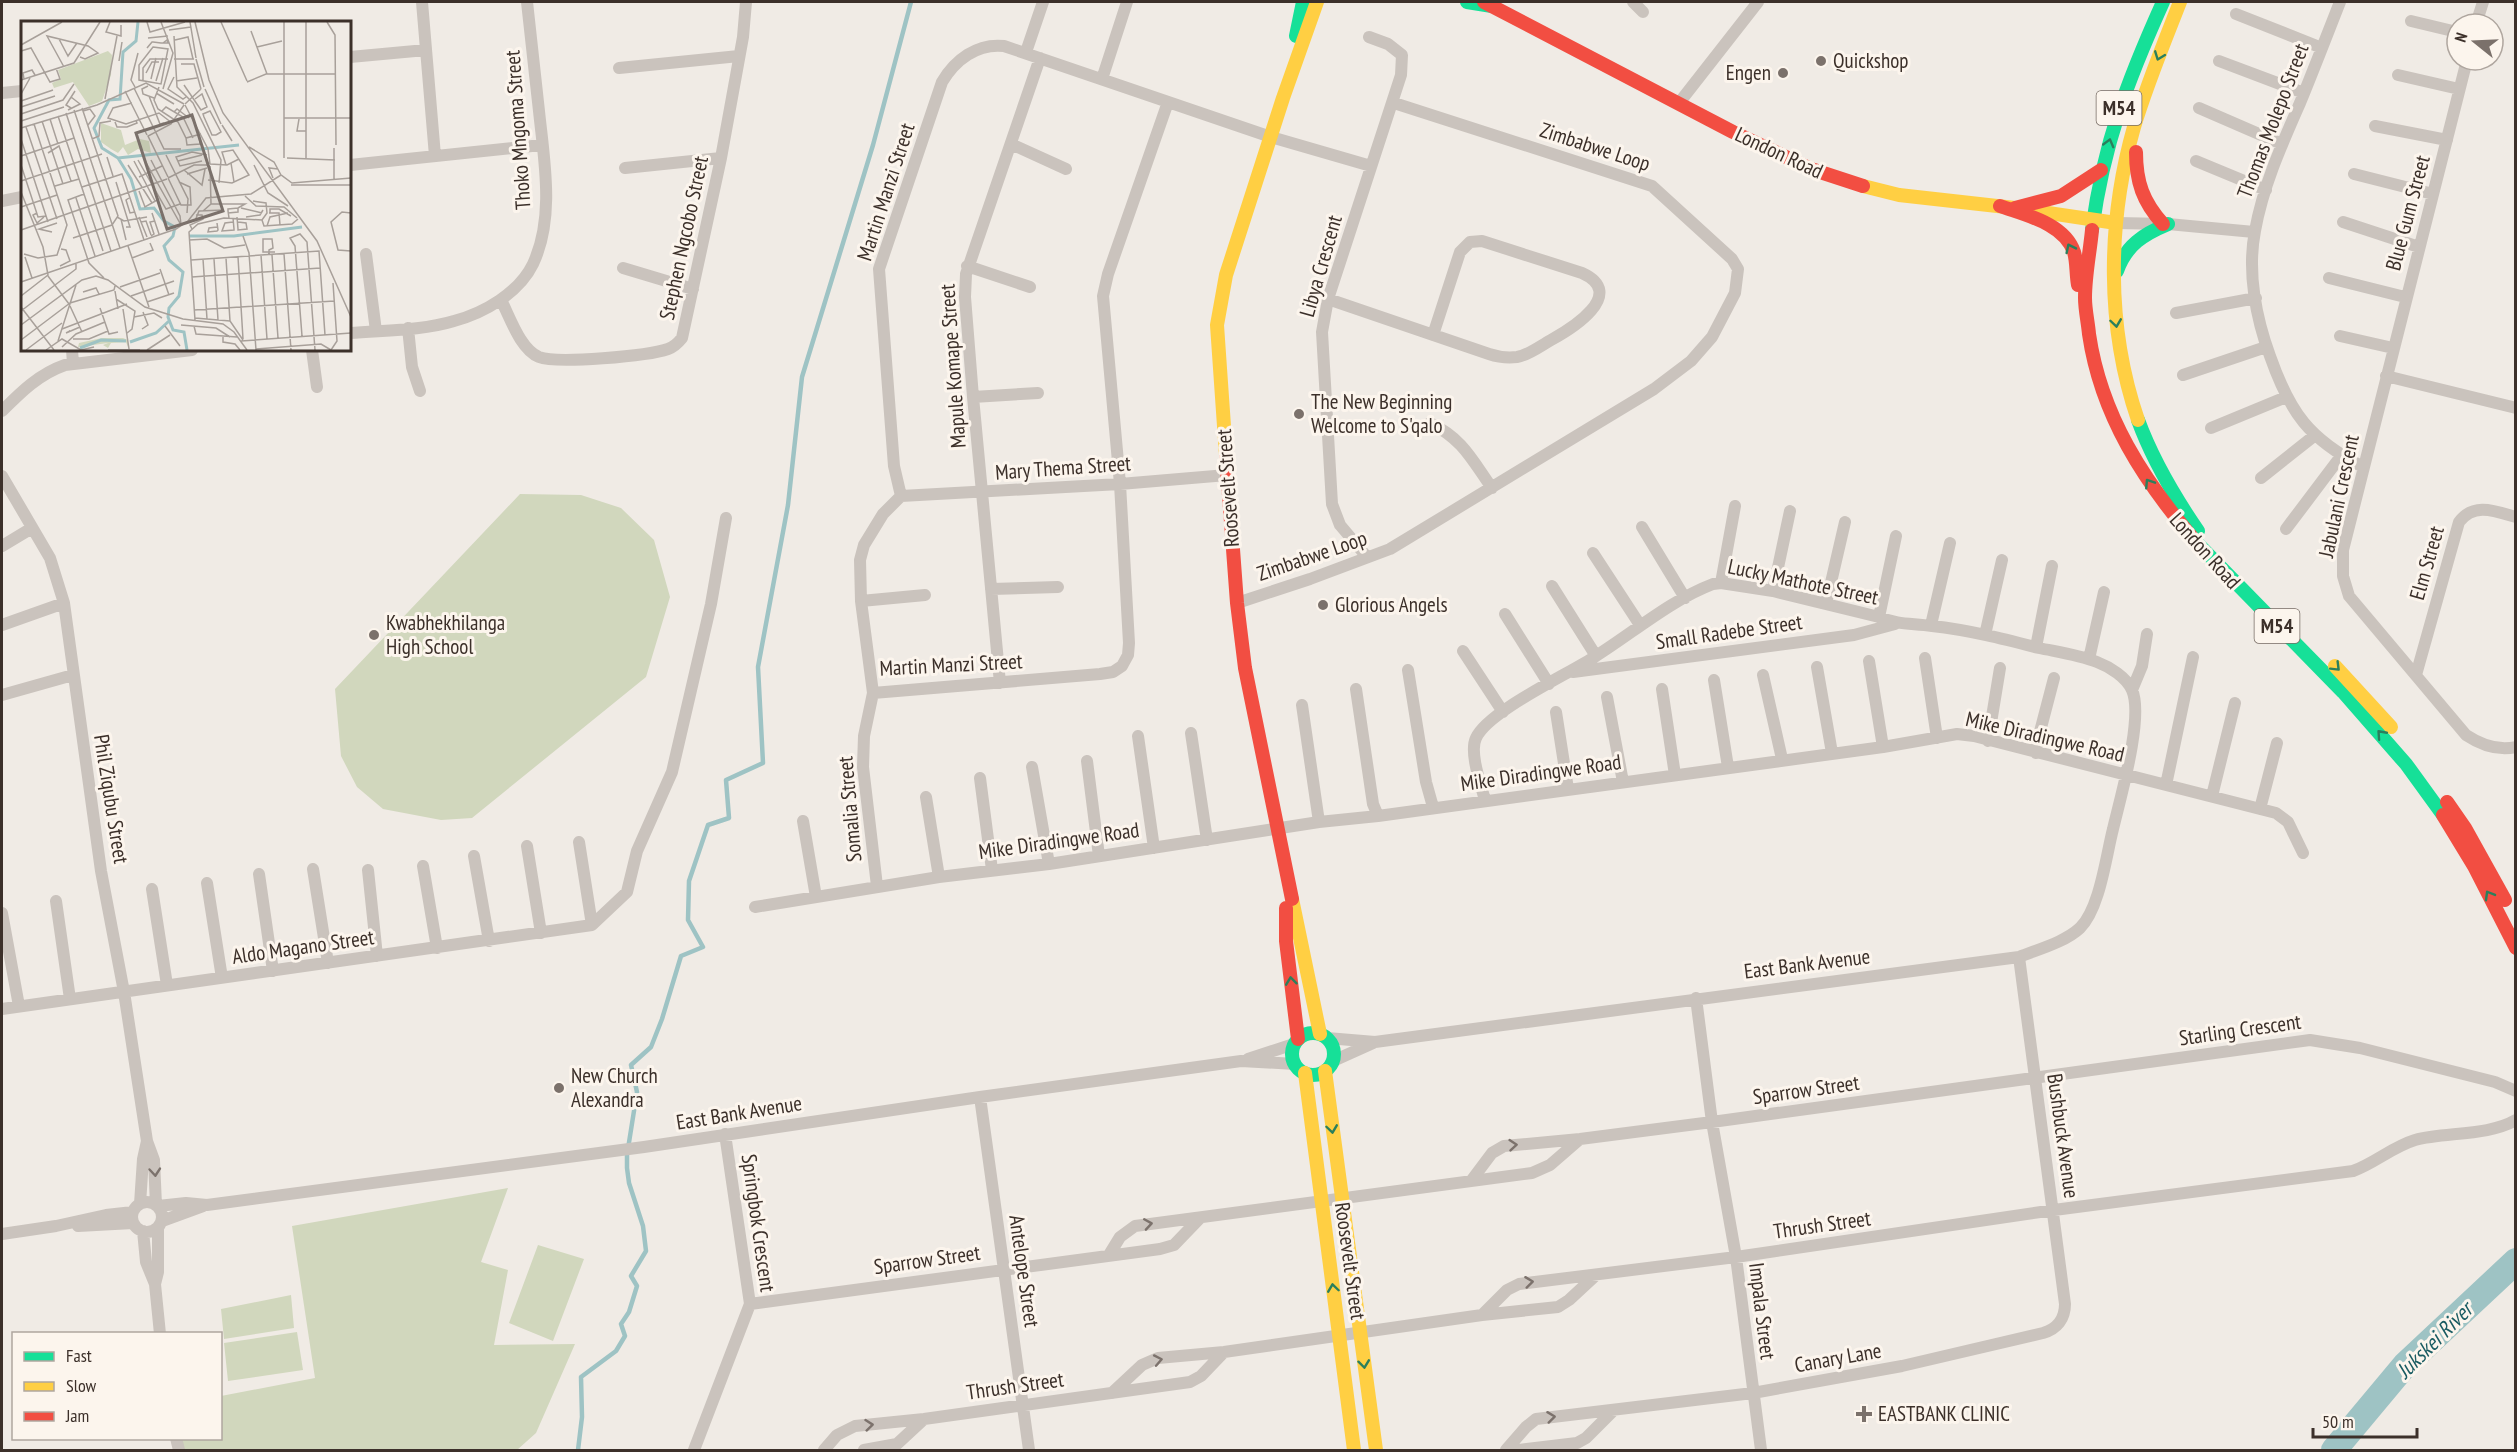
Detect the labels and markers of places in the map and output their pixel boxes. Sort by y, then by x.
place label: Quickshop [1833,47,1908,74]
marker: Quickshop [1814,54,1828,68]
place label: Engen [1726,59,1771,86]
marker: Engen [1776,66,1790,80]
place label: The New Beginning Welcome to S'qalo [1311,388,1452,439]
marker: The New Beginning Welcome to S'qalo [1292,407,1306,421]
place label: Glorious Angels [1335,591,1448,618]
marker: Glorious Angels [1316,598,1330,612]
place label: Kwabhekhilanga High School [386,609,505,660]
marker: Kwabhekhilanga High School [367,628,381,642]
place label: New Church Alexandra [571,1062,658,1113]
marker: New Church Alexandra [552,1081,566,1095]
place label: EASTBANK CLINIC [1878,1400,2010,1427]
marker: EASTBANK CLINIC [1855,1405,1873,1423]

